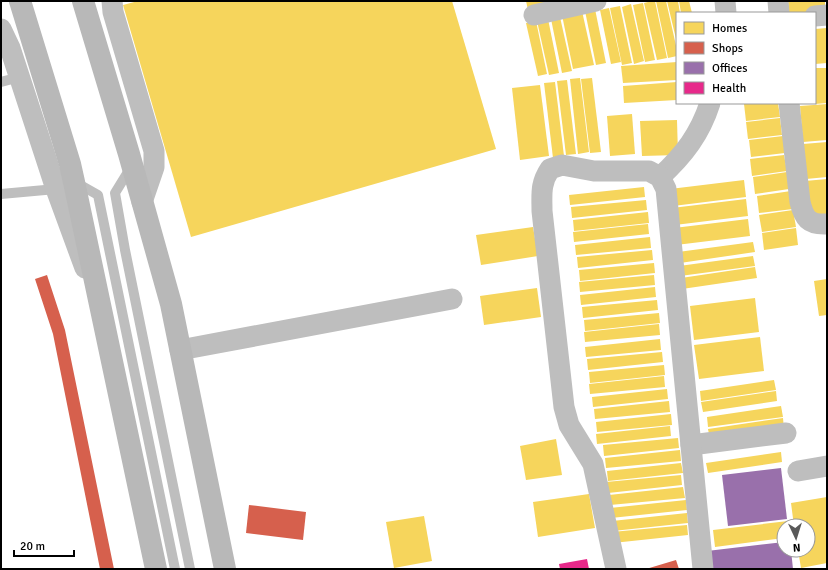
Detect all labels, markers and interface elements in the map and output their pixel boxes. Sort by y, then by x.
legend [676,12,816,104]
text: Homes [712,21,747,36]
text: Shops [712,41,743,56]
text: Offices [712,61,747,76]
text: Health [712,81,746,96]
north arrow [776,518,816,558]
scale bar [14,532,74,558]
text: 20 m [20,539,45,554]
text: N [792,541,801,554]

